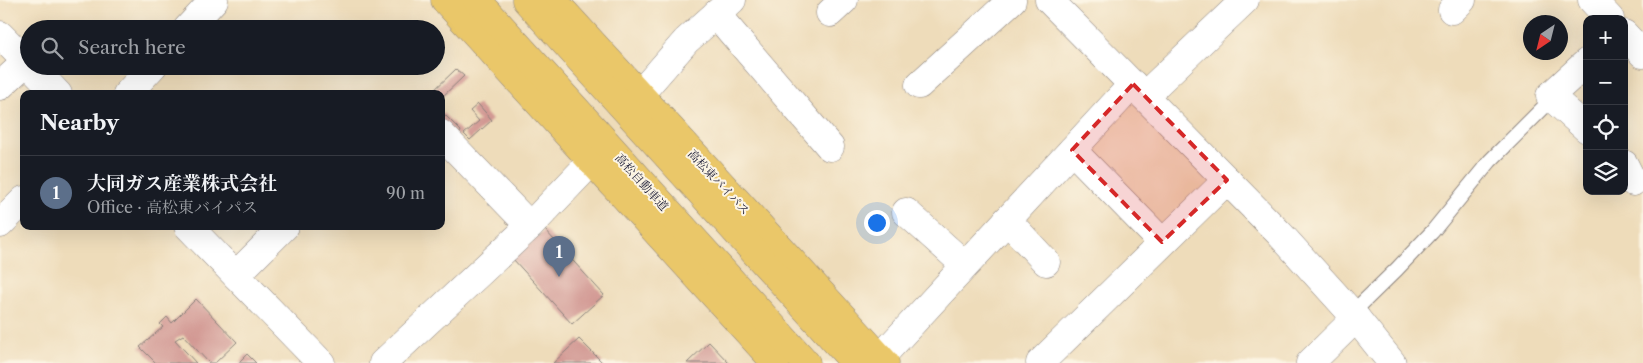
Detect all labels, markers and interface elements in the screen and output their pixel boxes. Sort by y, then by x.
north arrow [1523,15,1568,60]
map controls [1583,15,1628,195]
button: + [1583,15,1628,60]
search box [20,20,445,75]
icon: search [38,34,66,62]
text: Search here [78,36,186,59]
button: − [1583,60,1628,105]
button: locate [1583,105,1628,150]
text: Nearby [40,110,119,135]
street label: 高松東バイパス [685,146,753,218]
street label: 高松自動車道 [612,150,672,214]
button: layers [1583,150,1628,195]
text: 大同ガス産業株式会社 [87,172,277,195]
text: 1 [52,183,60,203]
text: 90 m [386,183,425,203]
text: Office · 高松東バイパス [87,197,258,217]
your location [864,210,890,236]
pin: 1 [543,236,575,277]

